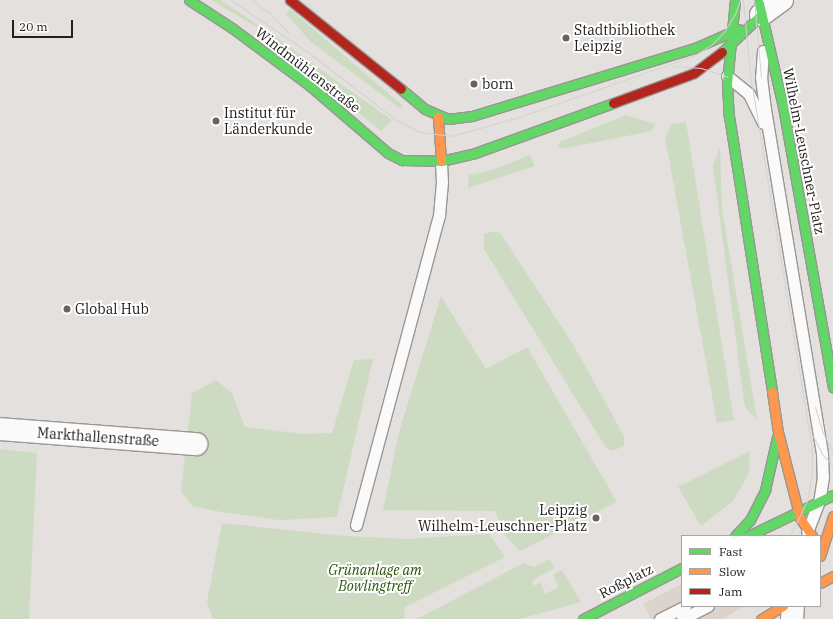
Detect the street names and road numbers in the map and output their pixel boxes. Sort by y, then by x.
street label: Windmühlenstraße [252,24,364,116]
street label: Wilhelm-Leuschner-Platz [780,66,828,236]
street label: Markthallenstraße [36,424,160,450]
street label: Roßplatz [596,560,656,602]

